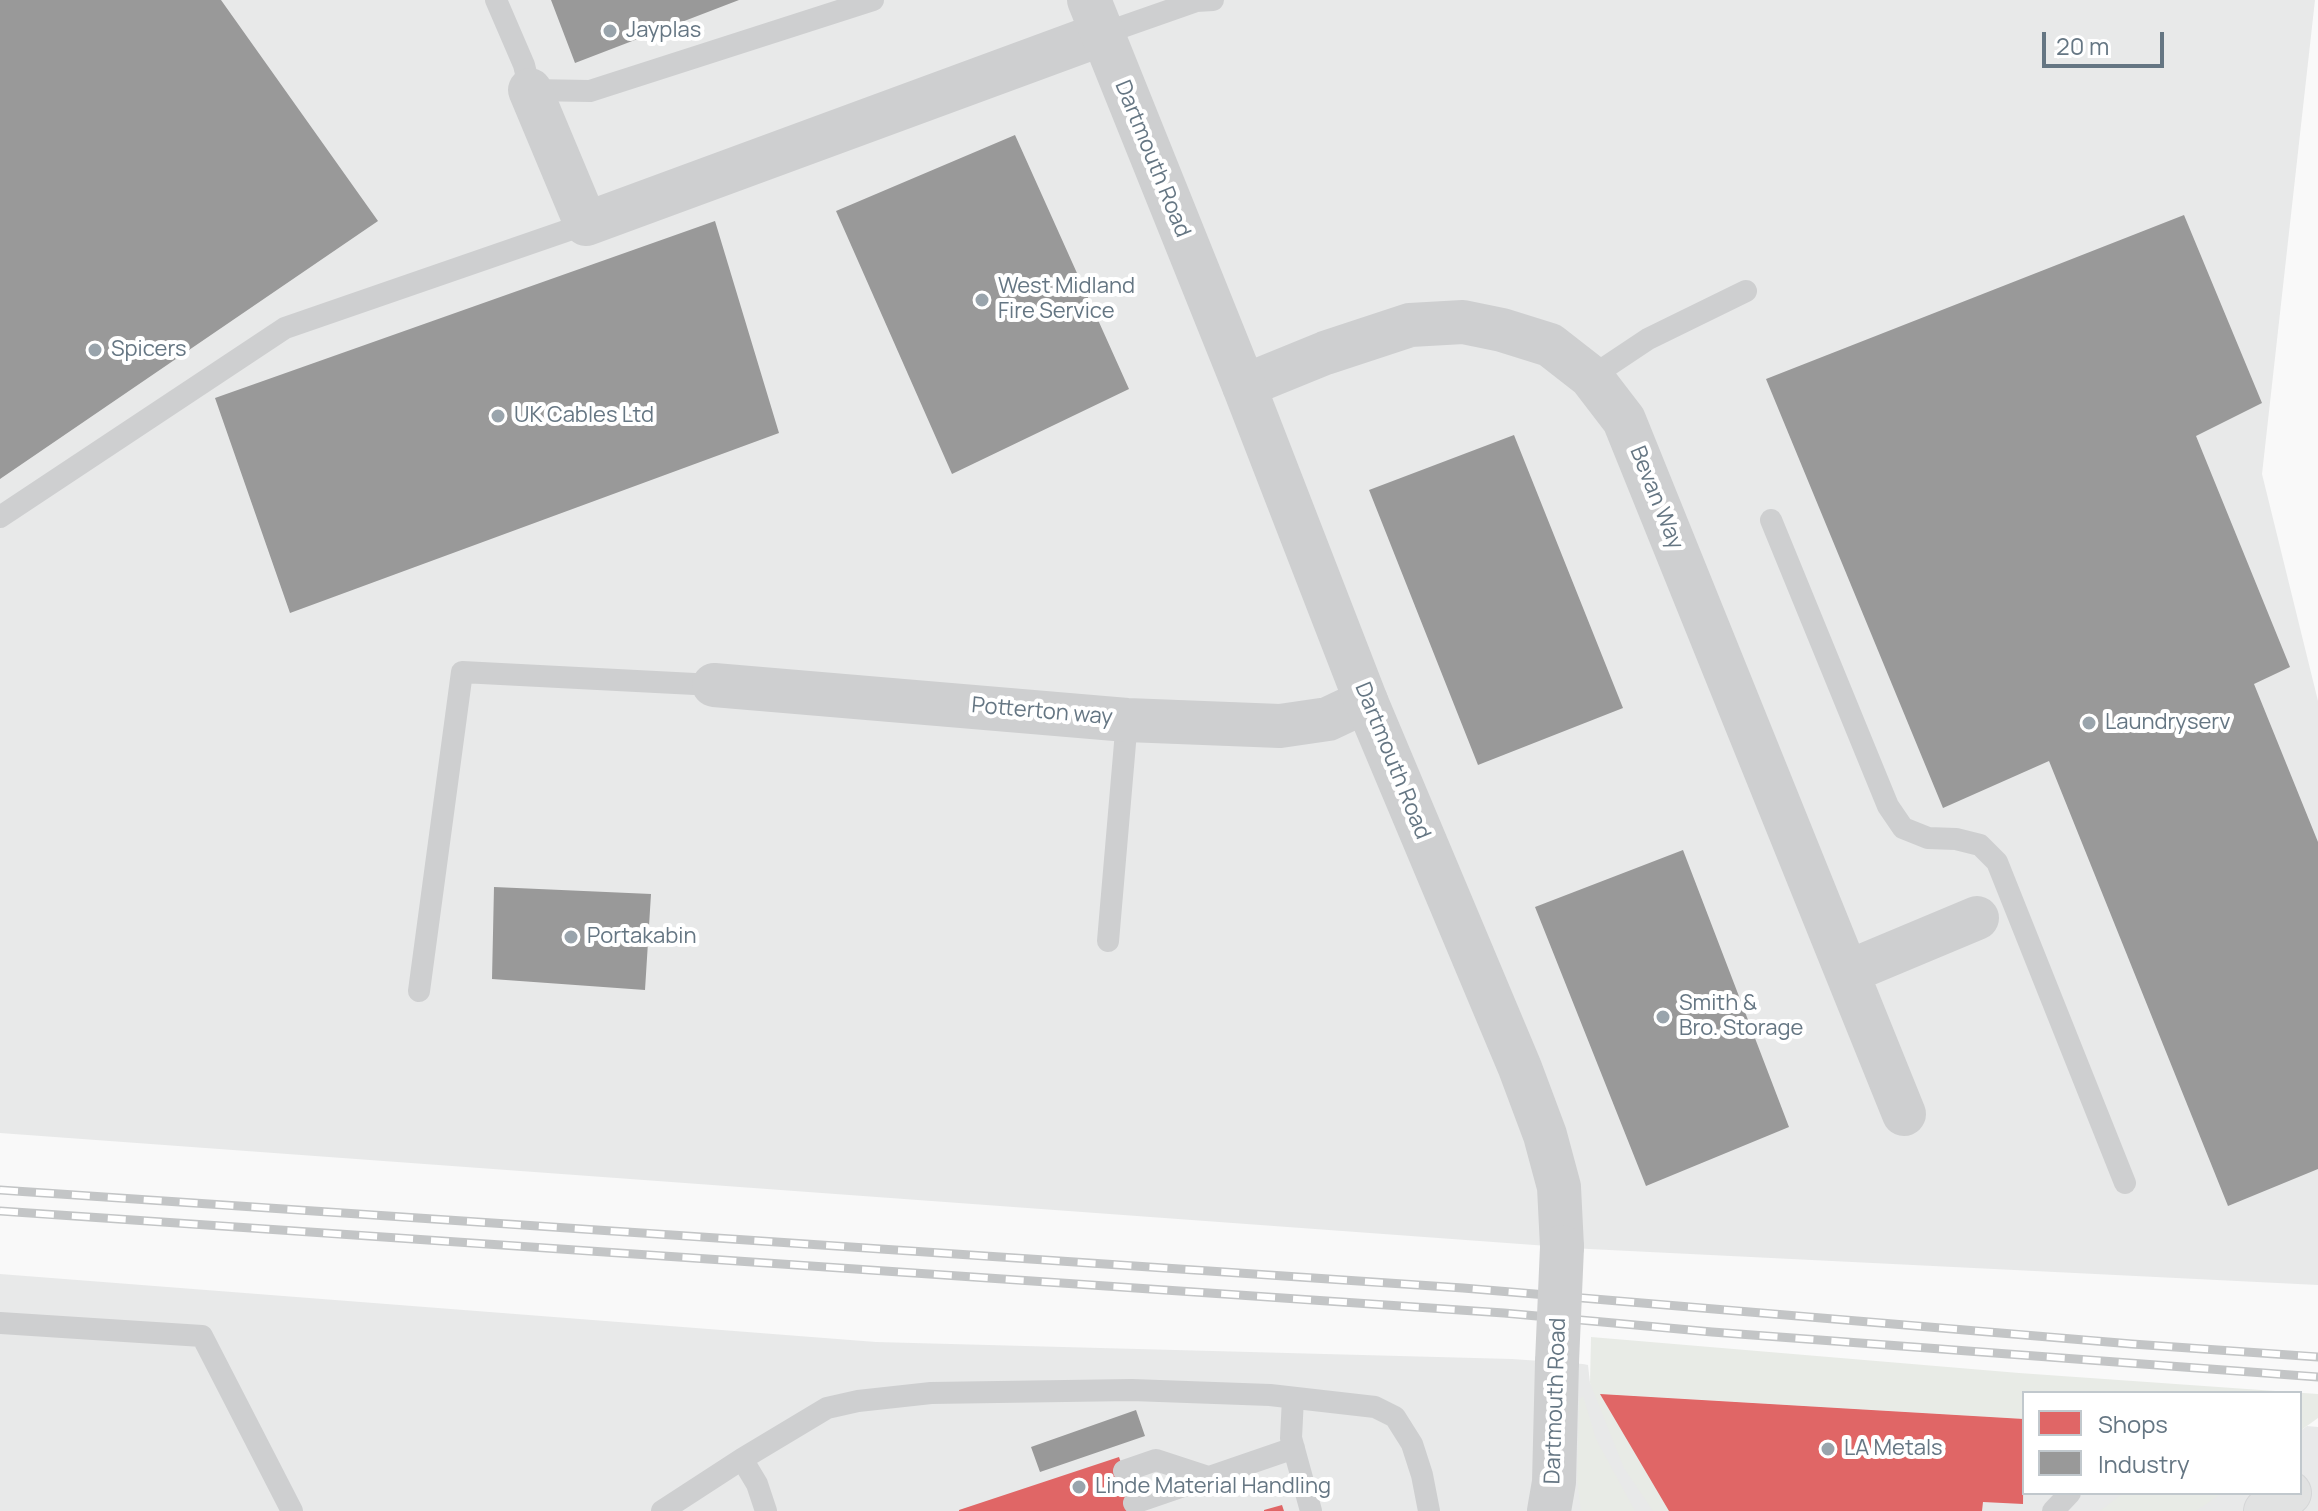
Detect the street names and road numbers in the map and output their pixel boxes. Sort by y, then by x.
street label: Dartmouth Road [1109,77,1195,241]
street label: Bevan Way [1623,443,1689,553]
street label: Dartmouth Road [1349,679,1435,843]
street label: Potterton way [970,693,1114,731]
street label: Dartmouth Road [1540,1317,1572,1485]

